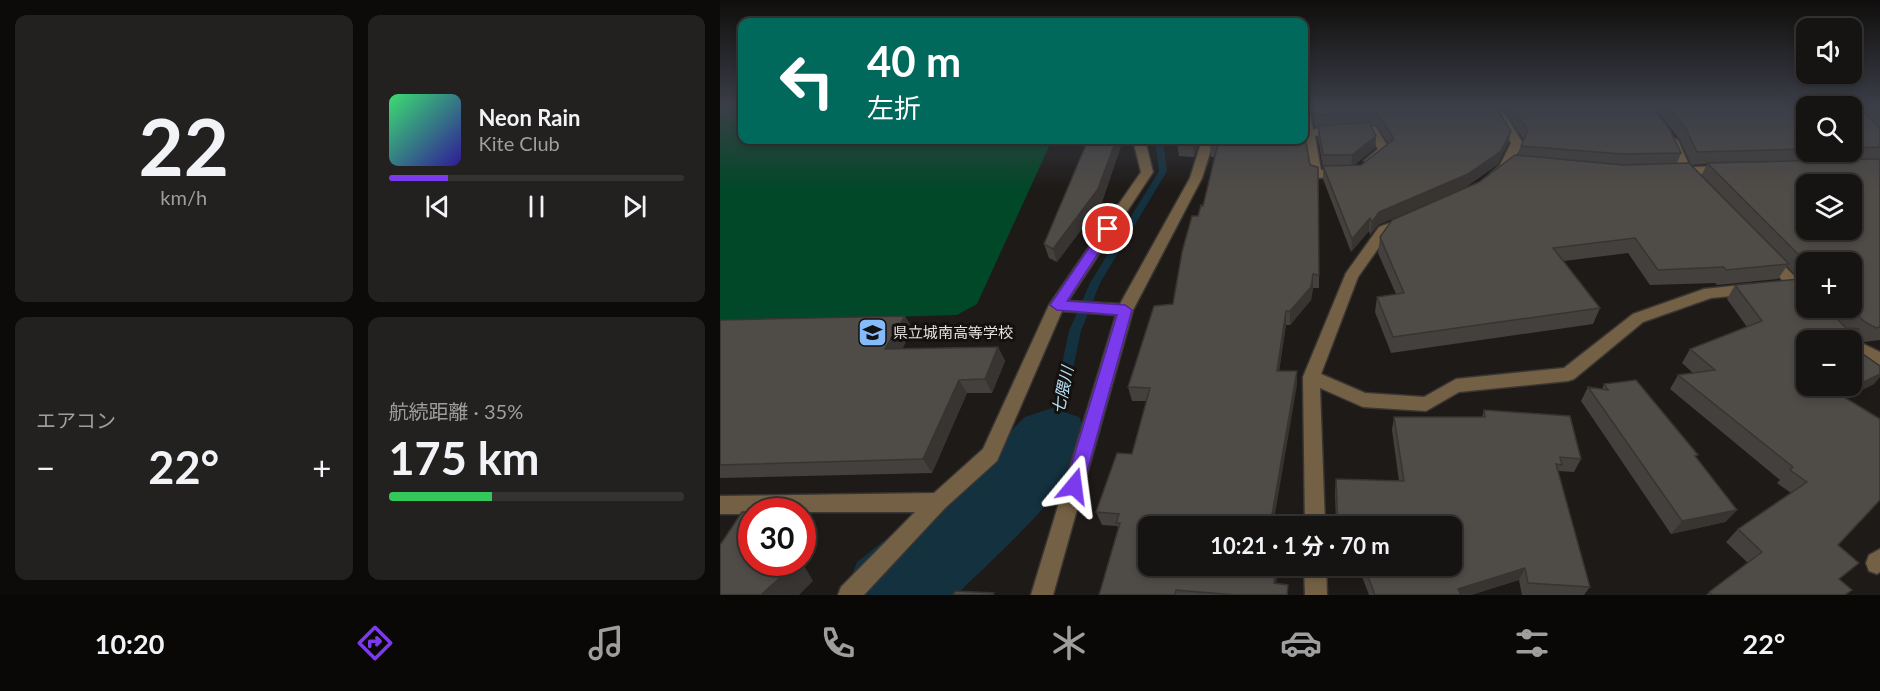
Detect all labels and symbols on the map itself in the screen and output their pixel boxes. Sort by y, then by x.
pin [1082,203,1133,254]
school or university icon: 県立城南高等学校 [856,316,888,348]
place label: 県立城南高等学校 [893,323,1013,341]
water label: 七隈川 [1048,363,1077,415]
position arrow [1042,454,1106,518]
speed limit sign: 30 [738,498,816,576]

